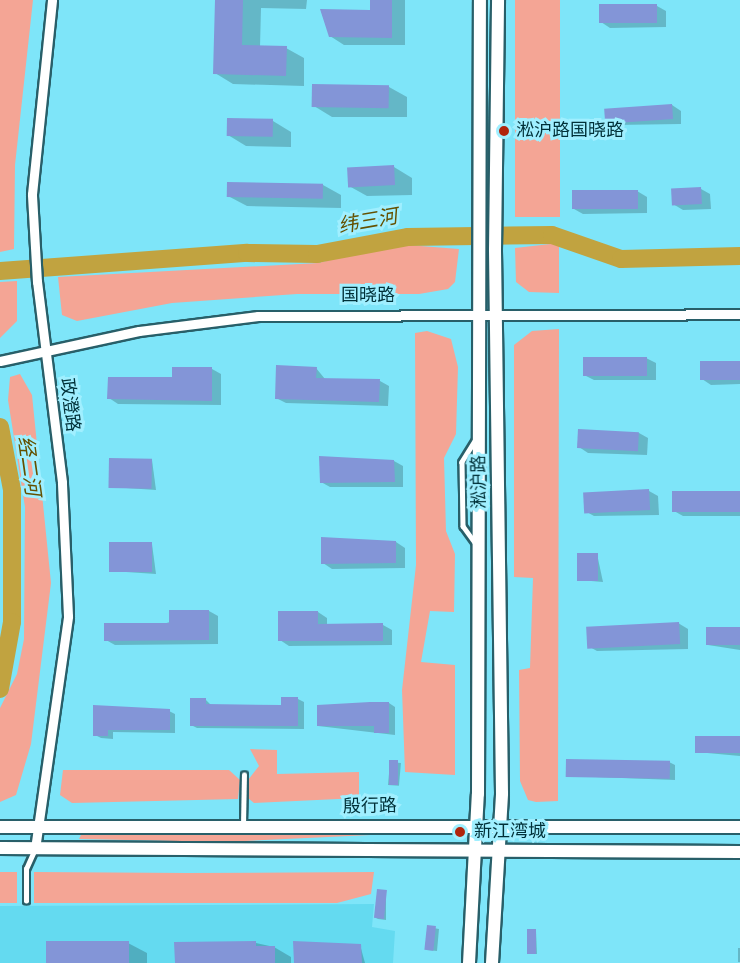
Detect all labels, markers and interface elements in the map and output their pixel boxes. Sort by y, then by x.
place label: 淞沪路国晓路 [516,120,624,142]
marker: 淞沪路国晓路 [497,124,511,138]
water label: 纬三河 [336,205,400,239]
street label: 国晓路 [341,285,395,307]
street label: 政澄路 [55,377,83,433]
water label: 经二河 [12,435,44,497]
street label: 淞沪路 [469,455,491,509]
street label: 殷行路 [343,796,397,818]
place label: 新江湾城 [474,821,546,843]
marker: 新江湾城 [451,823,469,841]

